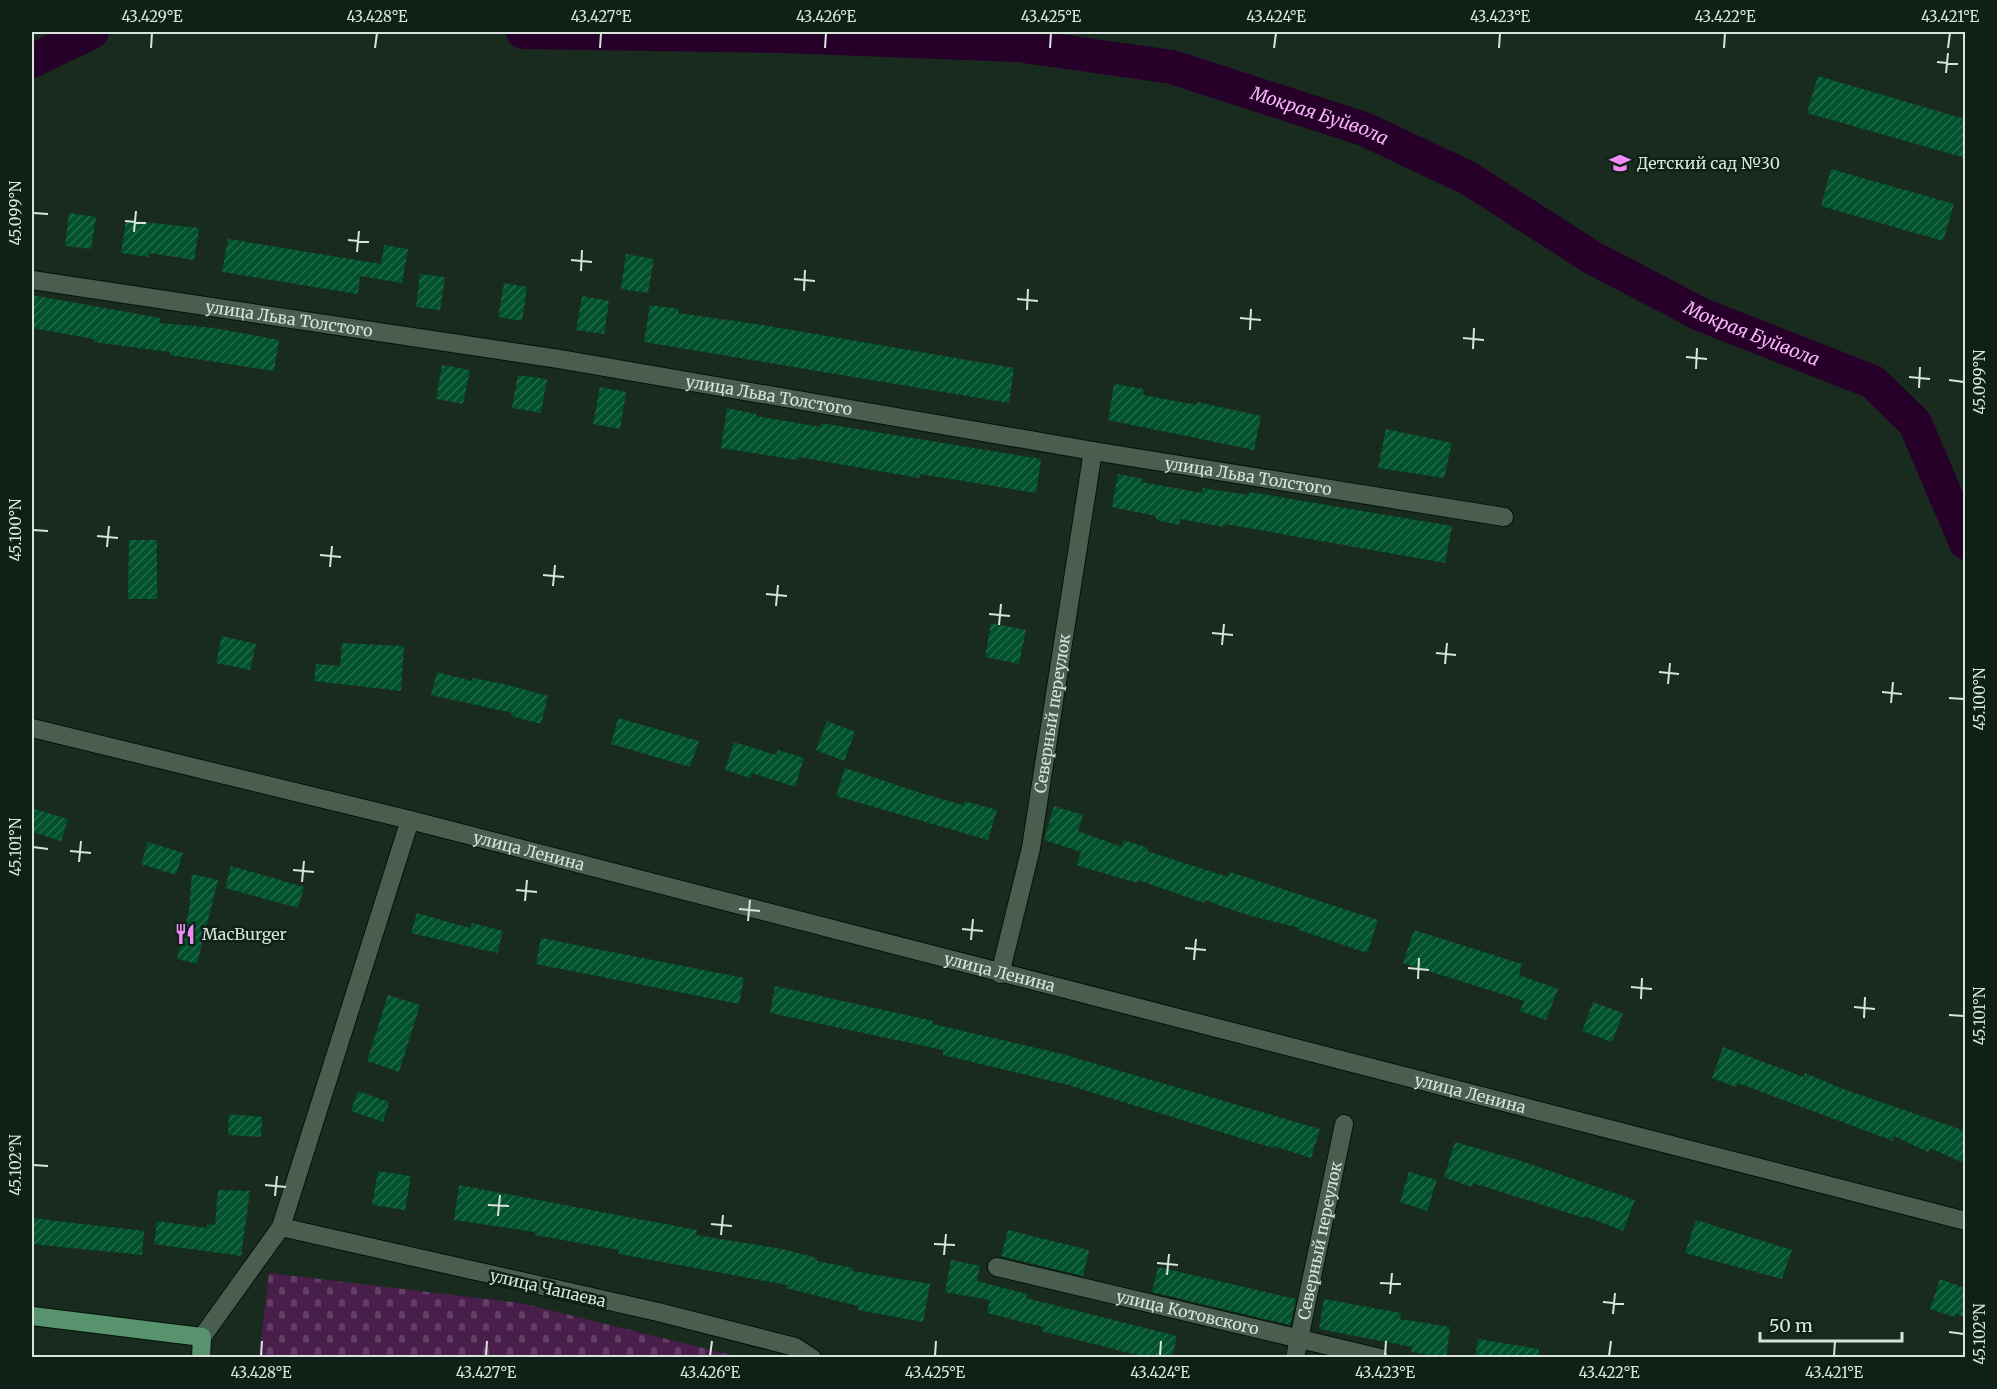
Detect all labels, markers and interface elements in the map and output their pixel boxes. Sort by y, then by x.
text: 43.429°E [121,7,183,26]
text: 43.428°E [346,7,408,26]
text: 43.427°E [571,7,632,26]
text: 43.426°E [796,7,857,26]
text: 43.425°E [1021,7,1082,26]
text: 43.424°E [1246,7,1306,26]
text: 43.423°E [1470,7,1531,26]
text: 43.422°E [1695,7,1756,26]
text: 43.421°E [1921,7,1979,26]
water label: Мокрая Буйвола [1247,81,1392,150]
school or university icon: Детский сад №30 [1608,151,1632,175]
place label: Детский сад №30 [1637,153,1780,173]
text: 45.099°N [6,180,25,245]
water label: Мокрая Буйвола [1679,295,1823,371]
street label: улица Льва Толстого [204,296,374,341]
text: 45.099°N [1970,349,1989,414]
street label: улица Льва Толстого [684,371,854,419]
street label: улица Льва Толстого [1163,453,1333,499]
text: 45.100°N [6,498,25,561]
street label: Северный переулок [1030,632,1074,795]
text: 45.100°N [1970,667,1989,730]
text: 45.101°N [6,817,25,876]
street label: улица Ленина [471,827,587,875]
restaurant icon: MacBurger [173,922,197,946]
place label: MacBurger [202,924,287,944]
street label: улица Ленина [942,948,1058,996]
text: 45.101°N [1970,986,1989,1045]
street label: улица Ленина [1413,1069,1528,1117]
text: 45.102°N [6,1134,25,1196]
street label: Северный переулок [1293,1160,1346,1321]
street label: улица Чапаева [488,1265,608,1311]
street label: улица Котовского [1114,1286,1261,1339]
text: 45.102°N [1970,1303,1989,1365]
scale bar [1760,1305,1902,1343]
text: 50 m [1769,1314,1813,1337]
text: 43.428°E [230,1363,292,1382]
text: 43.427°E [456,1363,517,1382]
text: 43.426°E [680,1363,741,1382]
text: 43.425°E [905,1363,966,1382]
text: 43.424°E [1130,1363,1190,1382]
text: 43.423°E [1355,1363,1416,1382]
text: 43.422°E [1579,1363,1640,1382]
text: 43.421°E [1805,1363,1863,1382]

